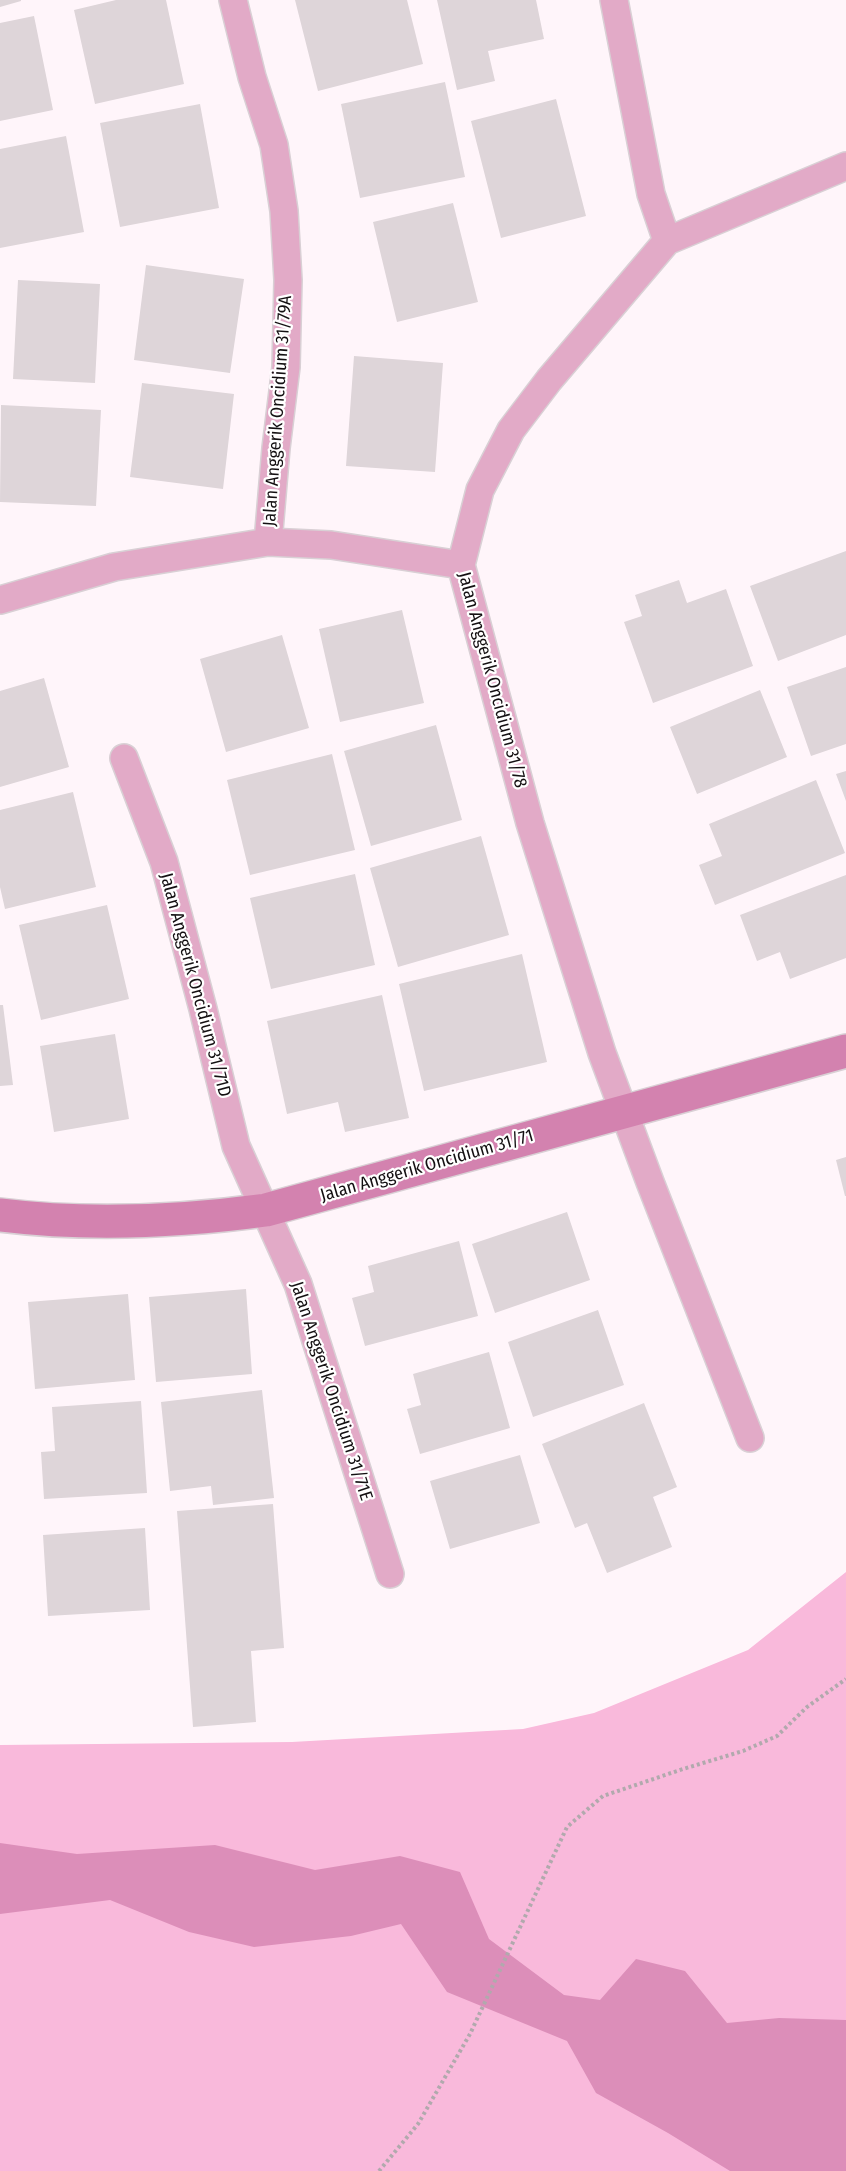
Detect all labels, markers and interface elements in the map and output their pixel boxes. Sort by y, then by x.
street label: Jalan Anggerik Oncidium 31/79A [259,295,297,527]
street label: Jalan Anggerik Oncidium 31/78 [453,570,531,790]
street label: Jalan Anggerik Oncidium 31/71D [155,871,235,1099]
street label: Jalan Anggerik Oncidium 31/71 [318,1125,536,1207]
street label: Jalan Anggerik Oncidium 31/71E [285,1279,377,1503]

